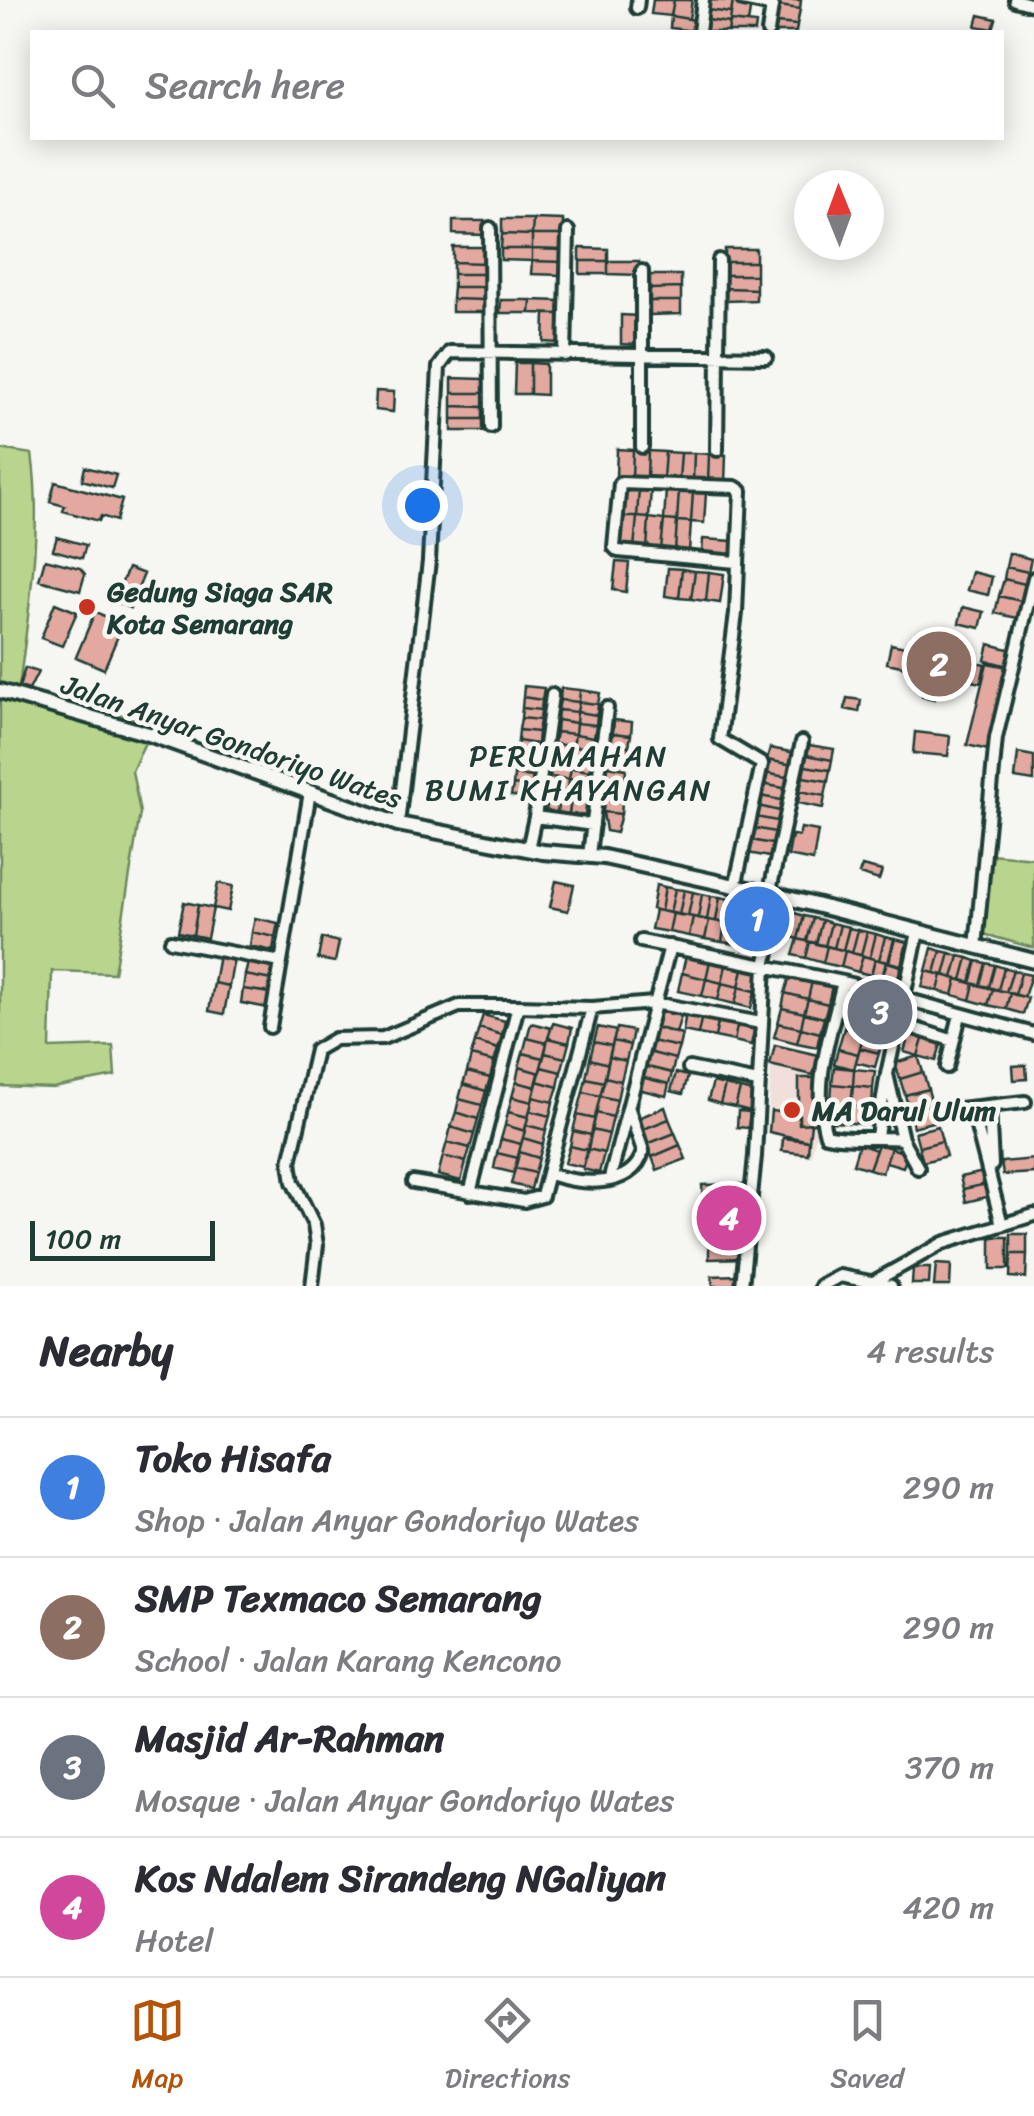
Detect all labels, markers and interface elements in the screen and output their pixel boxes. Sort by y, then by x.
search box [30,30,1004,140]
text: Search here [145,52,345,119]
icon: search [65,58,120,113]
north arrow [794,170,884,260]
your location [397,480,448,531]
place label: Gedung Siaga SAR Kota Semarang [106,567,333,648]
marker: Gedung Siaga SAR Kota Semarang [76,596,98,618]
pin: 2 [906,626,972,702]
street label: Jalan Anyar Gondoriyo Wates [54,660,409,823]
district label: PERUMAHAN BUMI KHAYANGAN [425,729,713,817]
pin: 1 [724,882,790,956]
pin: 3 [848,974,912,1050]
place label: MA Darul Ulum [811,1086,997,1135]
marker: MA Darul Ulum [781,1099,803,1121]
pin: 4 [696,1180,762,1256]
text: 100 m [45,1214,121,1263]
scale bar [30,1216,215,1260]
text: Nearby [40,1314,173,1388]
text: 4 results [866,1323,994,1380]
text: Toko Hisafa [135,1425,331,1492]
text: 1 [66,1459,79,1516]
text: 290 m [903,1459,994,1516]
text: Shop · Jalan Anyar Gondoriyo Wates [135,1492,639,1549]
text: SMP Texmaco Semarang [135,1565,542,1632]
text: 2 [63,1599,82,1656]
text: 290 m [903,1599,994,1656]
text: School · Jalan Karang Kencono [135,1632,562,1689]
text: Masjid Ar-Rahman [135,1705,444,1772]
text: 3 [64,1739,81,1796]
text: 370 m [905,1739,994,1796]
text: Mosque · Jalan Anyar Gondoriyo Wates [135,1772,674,1829]
text: Kos Ndalem Sirandeng NGaliyan [135,1845,666,1912]
text: 4 [62,1879,83,1936]
text: 420 m [902,1879,994,1936]
text: Hotel [135,1912,213,1969]
tab: Map [130,1993,185,2102]
tab: Directions [445,1993,570,2102]
tab: Saved [830,1993,904,2102]

